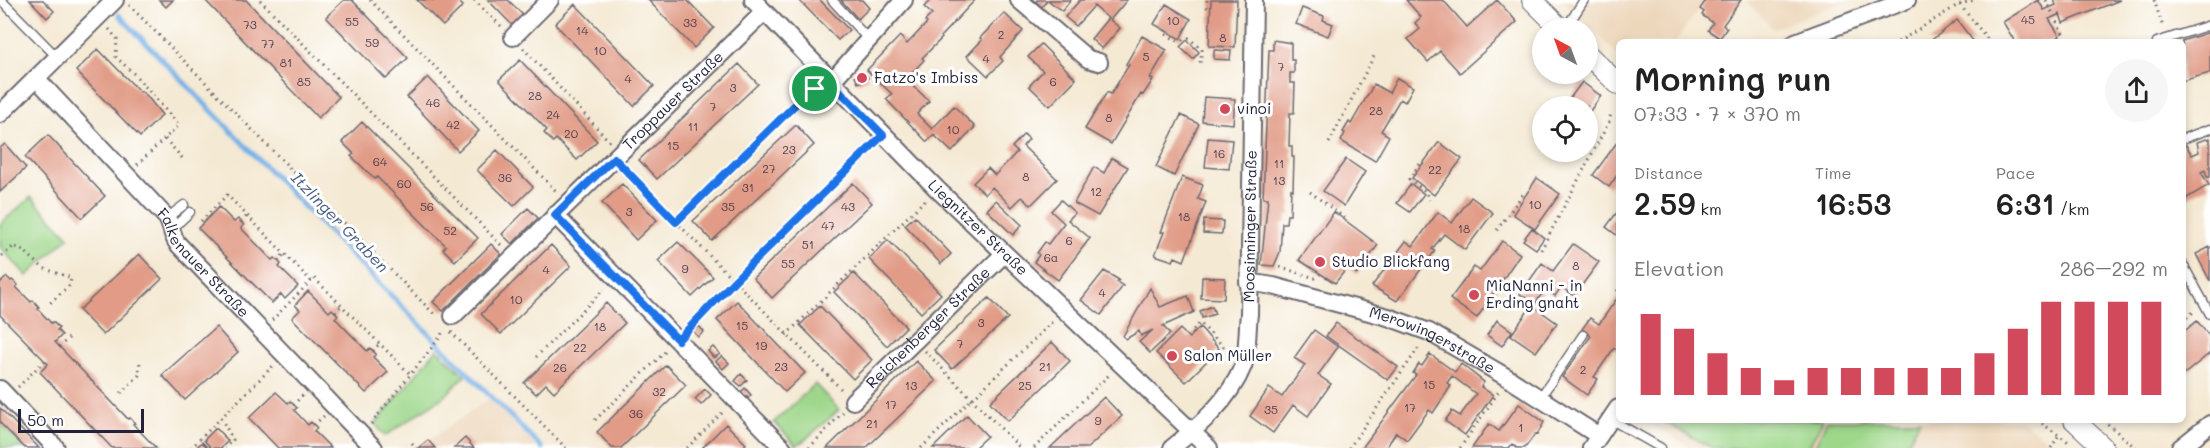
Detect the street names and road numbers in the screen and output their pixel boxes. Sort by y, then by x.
street label: Troppauer Straße [618,46,727,154]
street label: Moosinninger Straße [1238,150,1261,302]
street label: Liegnitzer Straße [924,175,1033,279]
street label: Falkenauer Straße [153,203,254,321]
street label: Reichenberger Straße [861,262,994,392]
street label: Merowingerstraße [1367,301,1499,377]

